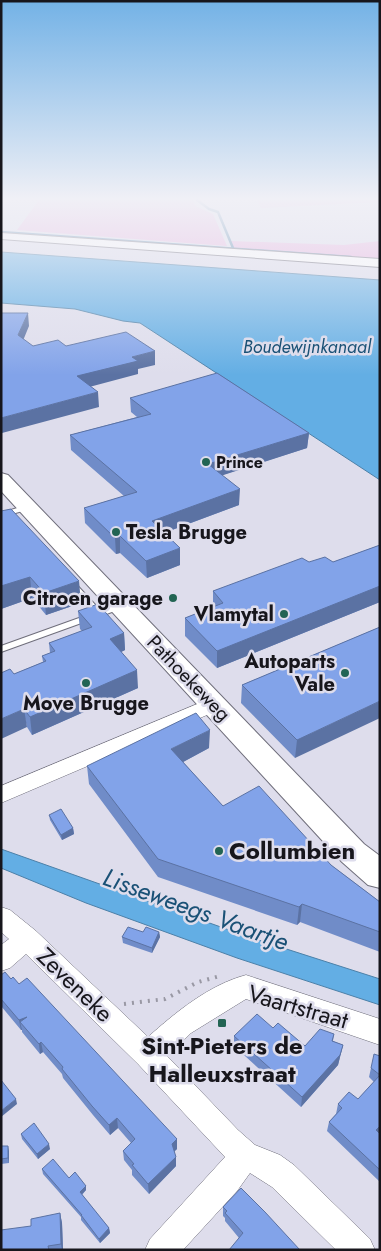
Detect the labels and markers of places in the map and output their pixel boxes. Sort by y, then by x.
place label: Prince [216,451,263,474]
marker: Prince [200,456,212,468]
place label: Tesla Brugge [126,518,247,547]
marker: Tesla Brugge [110,526,122,538]
place label: Citroen garage [23,584,163,613]
marker: Citroen garage [167,592,179,604]
place label: Vlamytal [193,600,274,629]
marker: Vlamytal [278,608,290,620]
place label: Autoparts Vale [243,647,335,699]
marker: Autoparts Vale [339,667,351,679]
marker: Move Brugge [80,677,92,689]
place label: Move Brugge [23,689,149,718]
place label: Collumbien [229,833,355,868]
marker: Collumbien [213,845,225,857]
marker: Sint-Pieters de Halleuxstraat [216,1017,228,1029]
place label: Sint-Pieters de Halleuxstraat [141,1028,303,1091]

